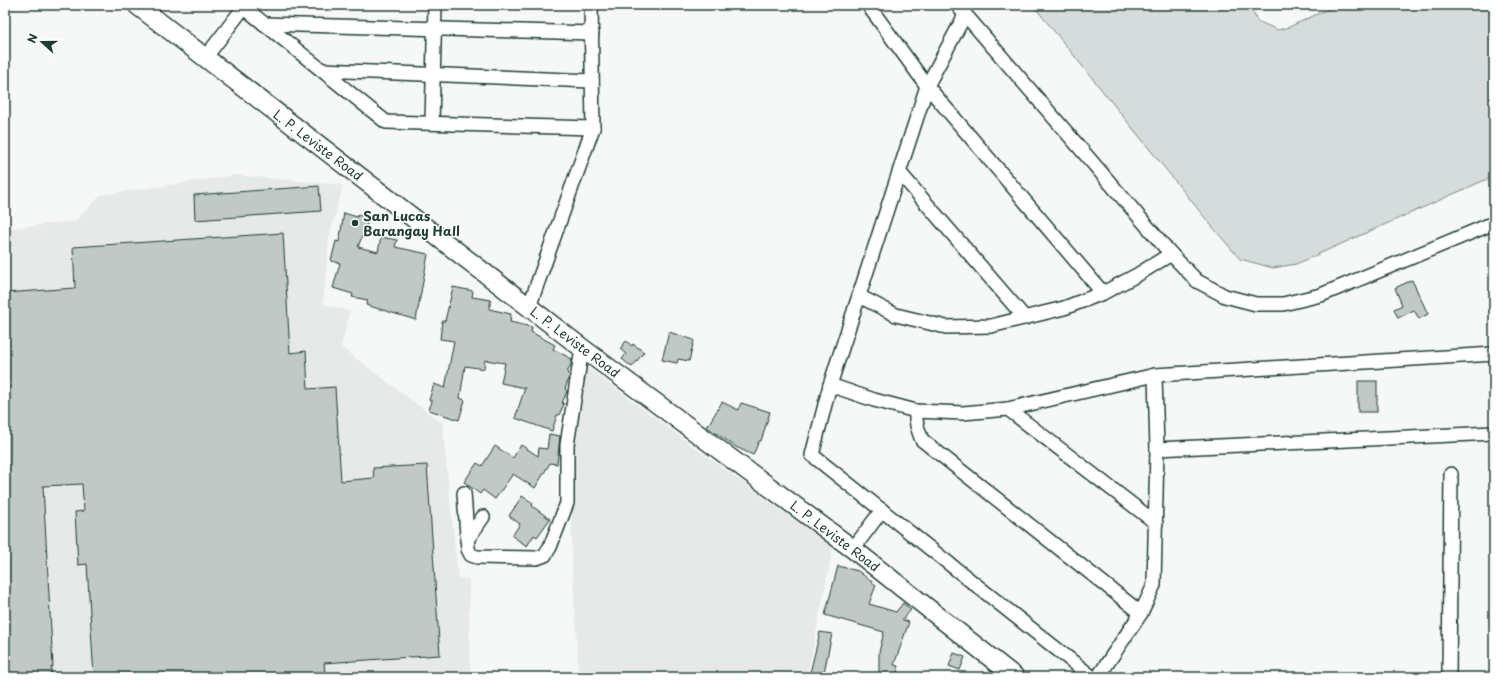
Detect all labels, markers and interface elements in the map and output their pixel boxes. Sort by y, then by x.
north arrow [22,22,62,62]
text: N [23,31,42,45]
street label: L. P. Leviste Road [269,105,367,185]
place label: San Lucas Barangay Hall [363,206,460,240]
marker: San Lucas Barangay Hall [350,218,360,228]
street label: L. P. Leviste Road [526,302,624,382]
street label: L. P. Leviste Road [786,496,884,576]

